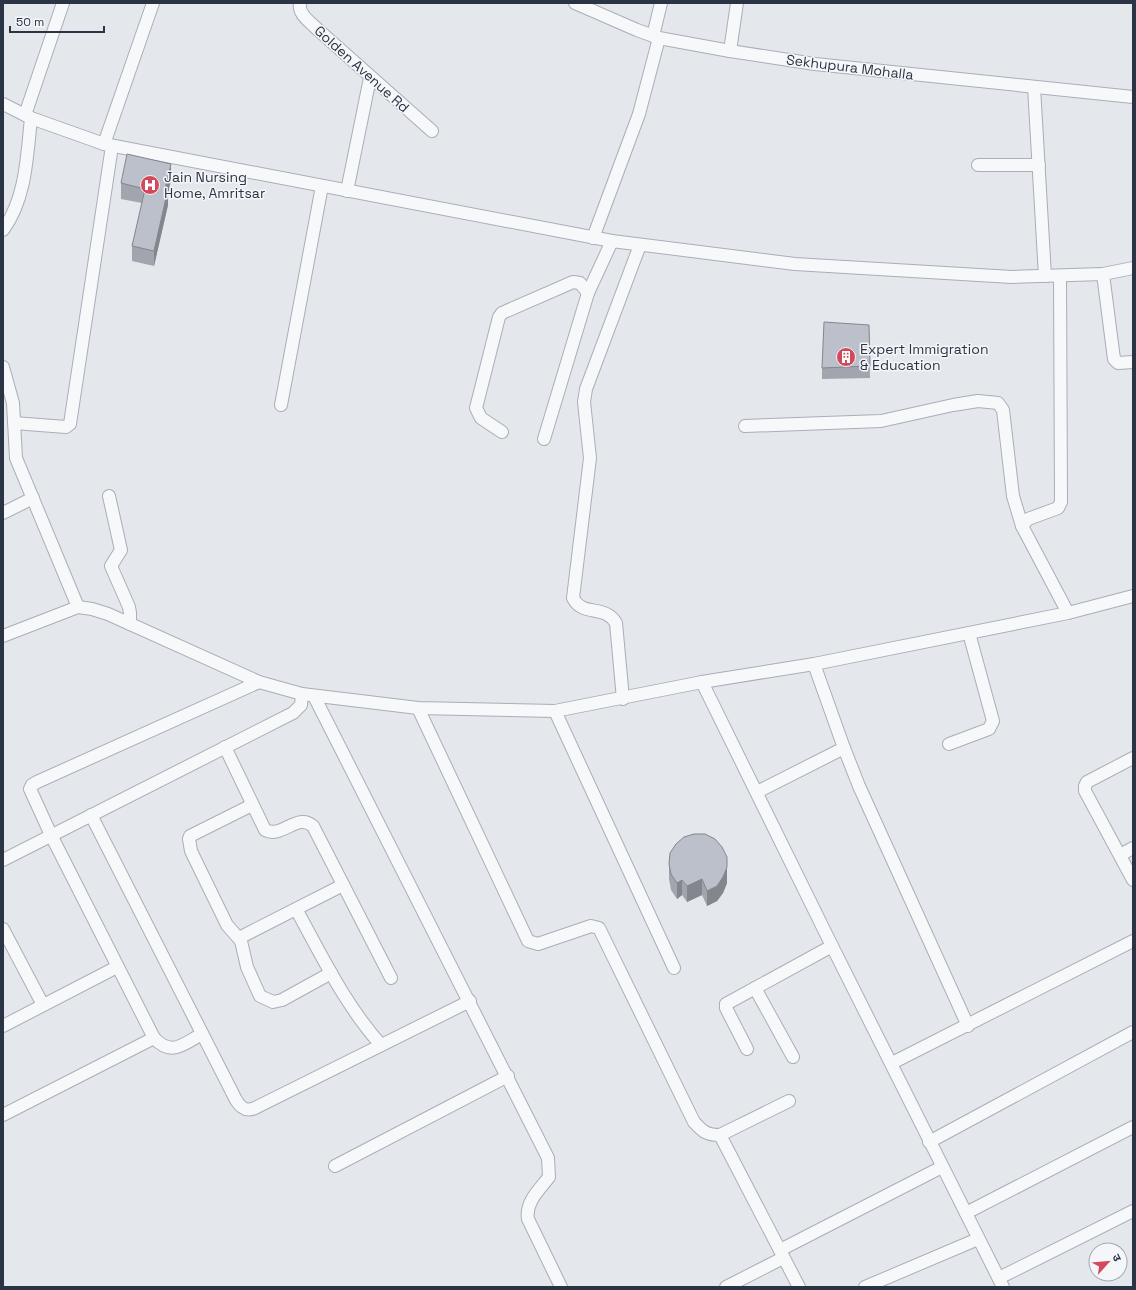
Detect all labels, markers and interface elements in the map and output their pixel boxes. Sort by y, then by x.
scale bar [10,8,104,34]
text: 50 m [16,14,44,30]
street label: Golden Avenue Rd [311,22,413,116]
street label: Sekhupura Mohalla [785,50,915,84]
place label: Jain Nursing Home, Amritsar [164,168,265,202]
hospital icon: Jain Nursing Home, Amritsar [139,174,161,196]
place label: Expert Immigration & Education [860,340,988,374]
building icon: Expert Immigration & Education [835,346,857,368]
north arrow [1088,1242,1128,1282]
text: उ [1109,1251,1125,1264]

